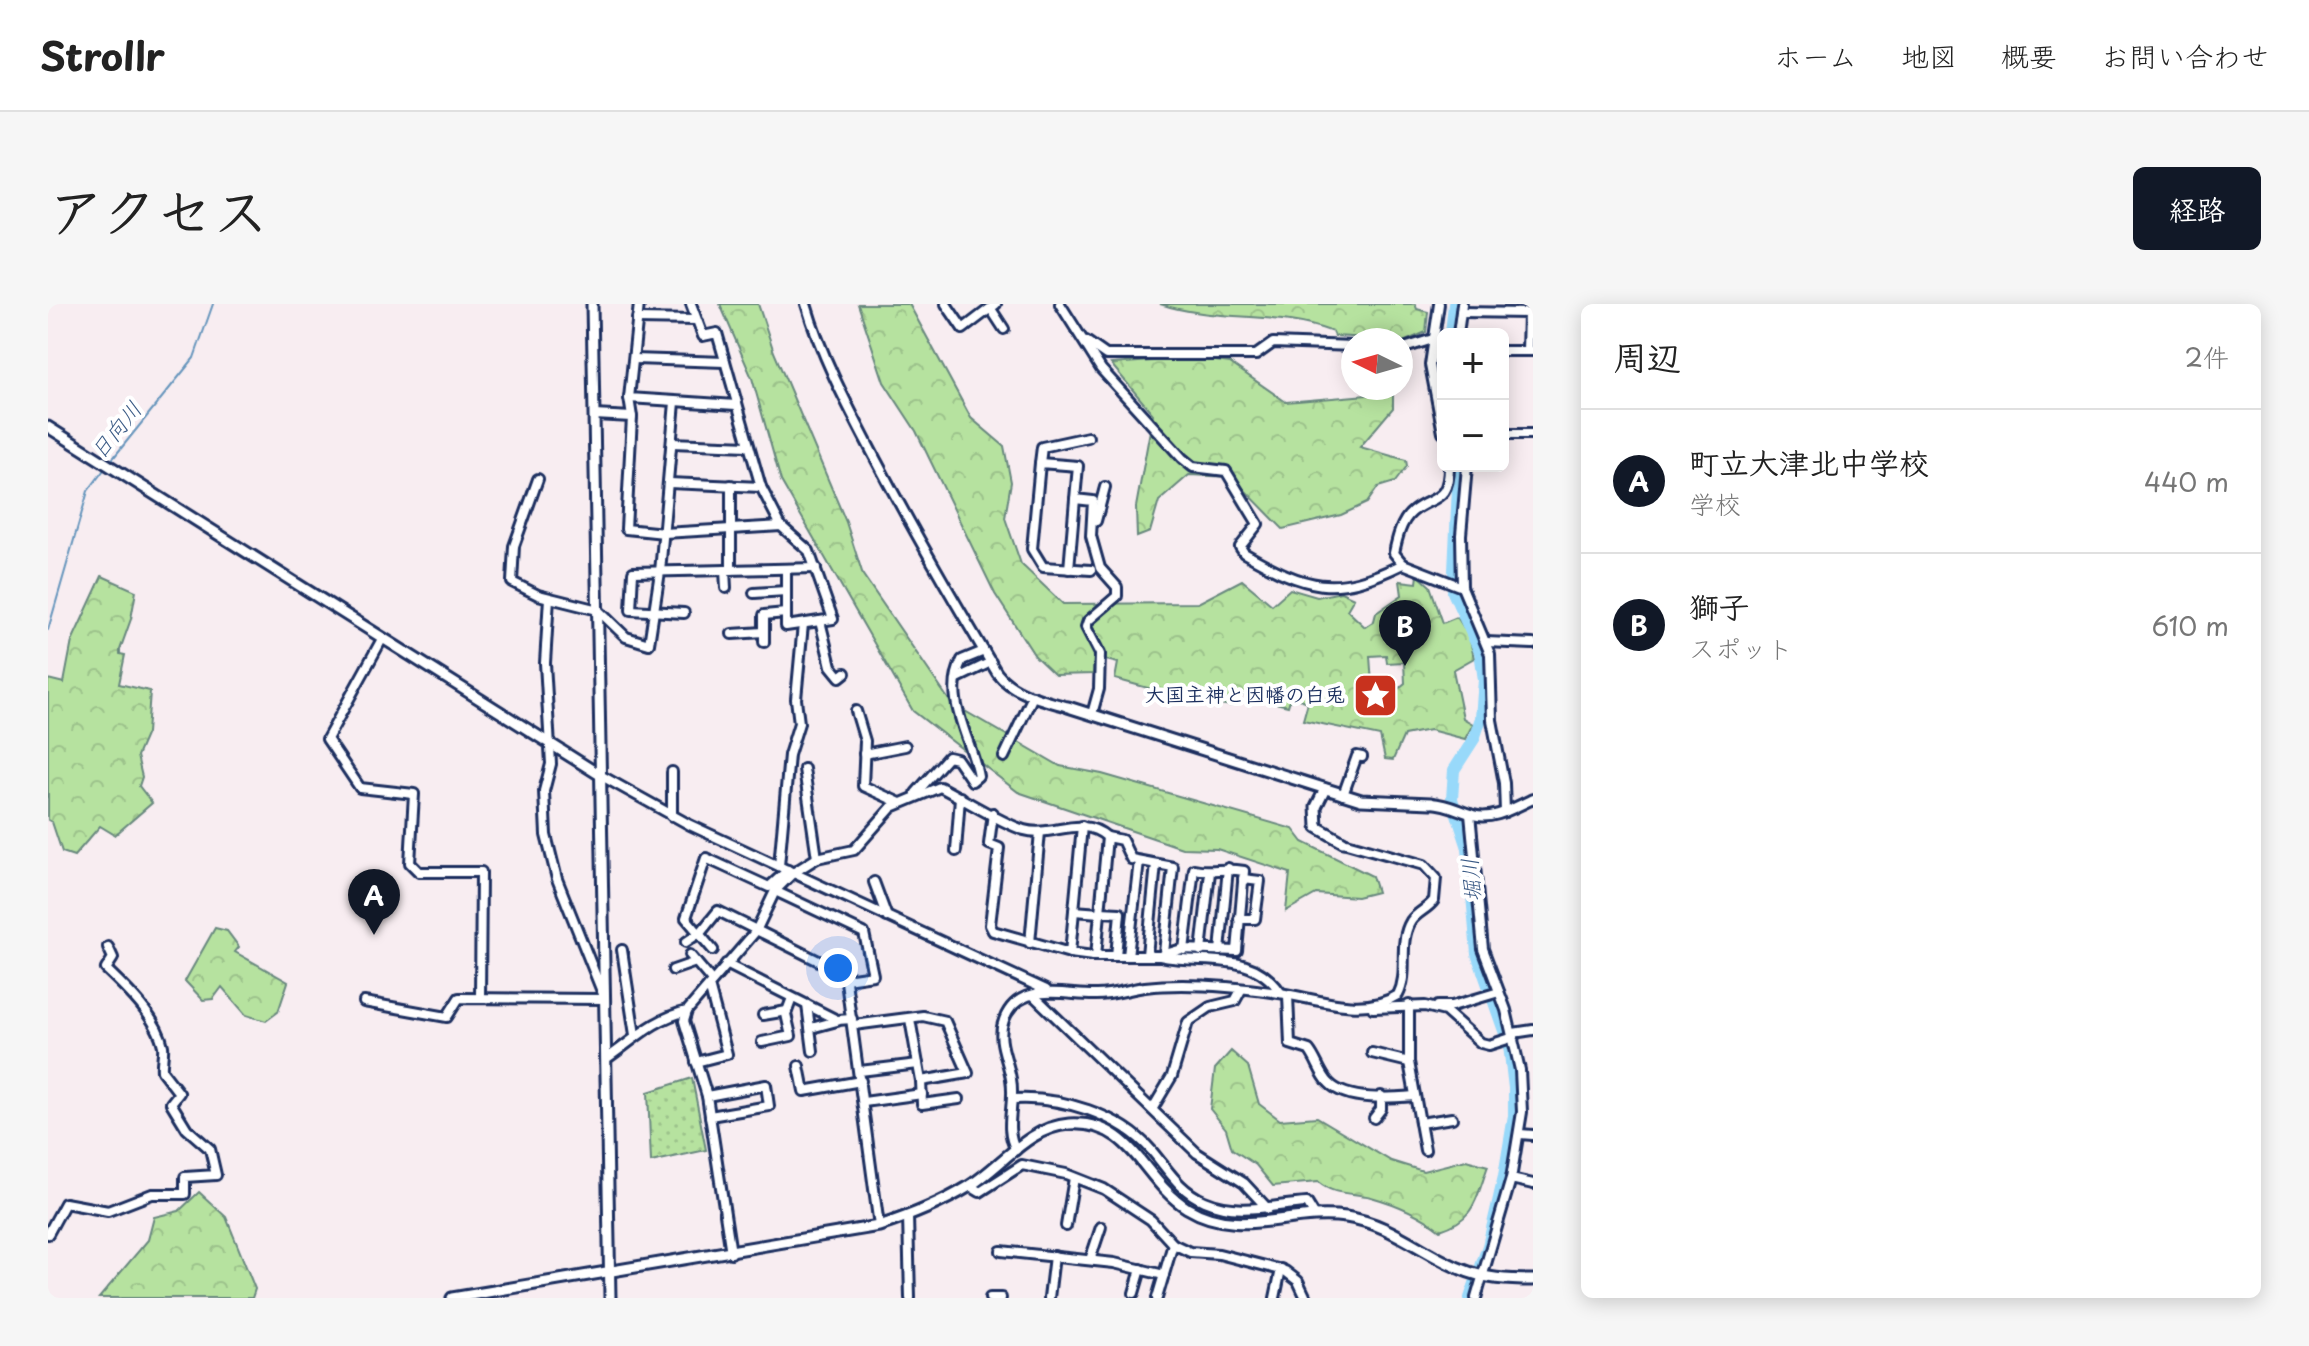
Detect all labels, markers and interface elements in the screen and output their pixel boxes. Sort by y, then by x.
text: Strollr [40,27,165,84]
text: ホーム [1774,34,1857,77]
text: 地図 [1901,34,1957,77]
text: 概要 [2001,34,2057,77]
text: お問い合わせ [2101,34,2269,77]
text: アクセス [48,166,269,251]
button: 経路 [2133,167,2261,250]
north arrow [1341,328,1413,400]
map controls [1437,328,1509,472]
button: + [1437,328,1509,400]
text: 周辺 [1613,330,1681,382]
text: 2件 [2185,337,2229,376]
water label: 日向川 [81,393,148,465]
button: − [1437,400,1509,472]
text: 町立大津北中学校 [1689,439,1929,484]
text: A [1629,462,1649,501]
text: 440 m [2144,462,2229,501]
text: 学校 [1689,484,1741,523]
text: 獅子 [1689,583,1749,628]
pin: B [1379,600,1431,666]
text: B [1630,606,1648,645]
text: 610 m [2152,606,2229,645]
text: スポット [1689,628,1793,667]
place icon: 大国主神と因幡の白兎 [1352,671,1400,719]
place label: 大国主神と因幡の白兎 [1145,679,1345,709]
water label: 堀川 [1451,857,1488,903]
pin: A [348,869,400,935]
your location [818,948,858,988]

